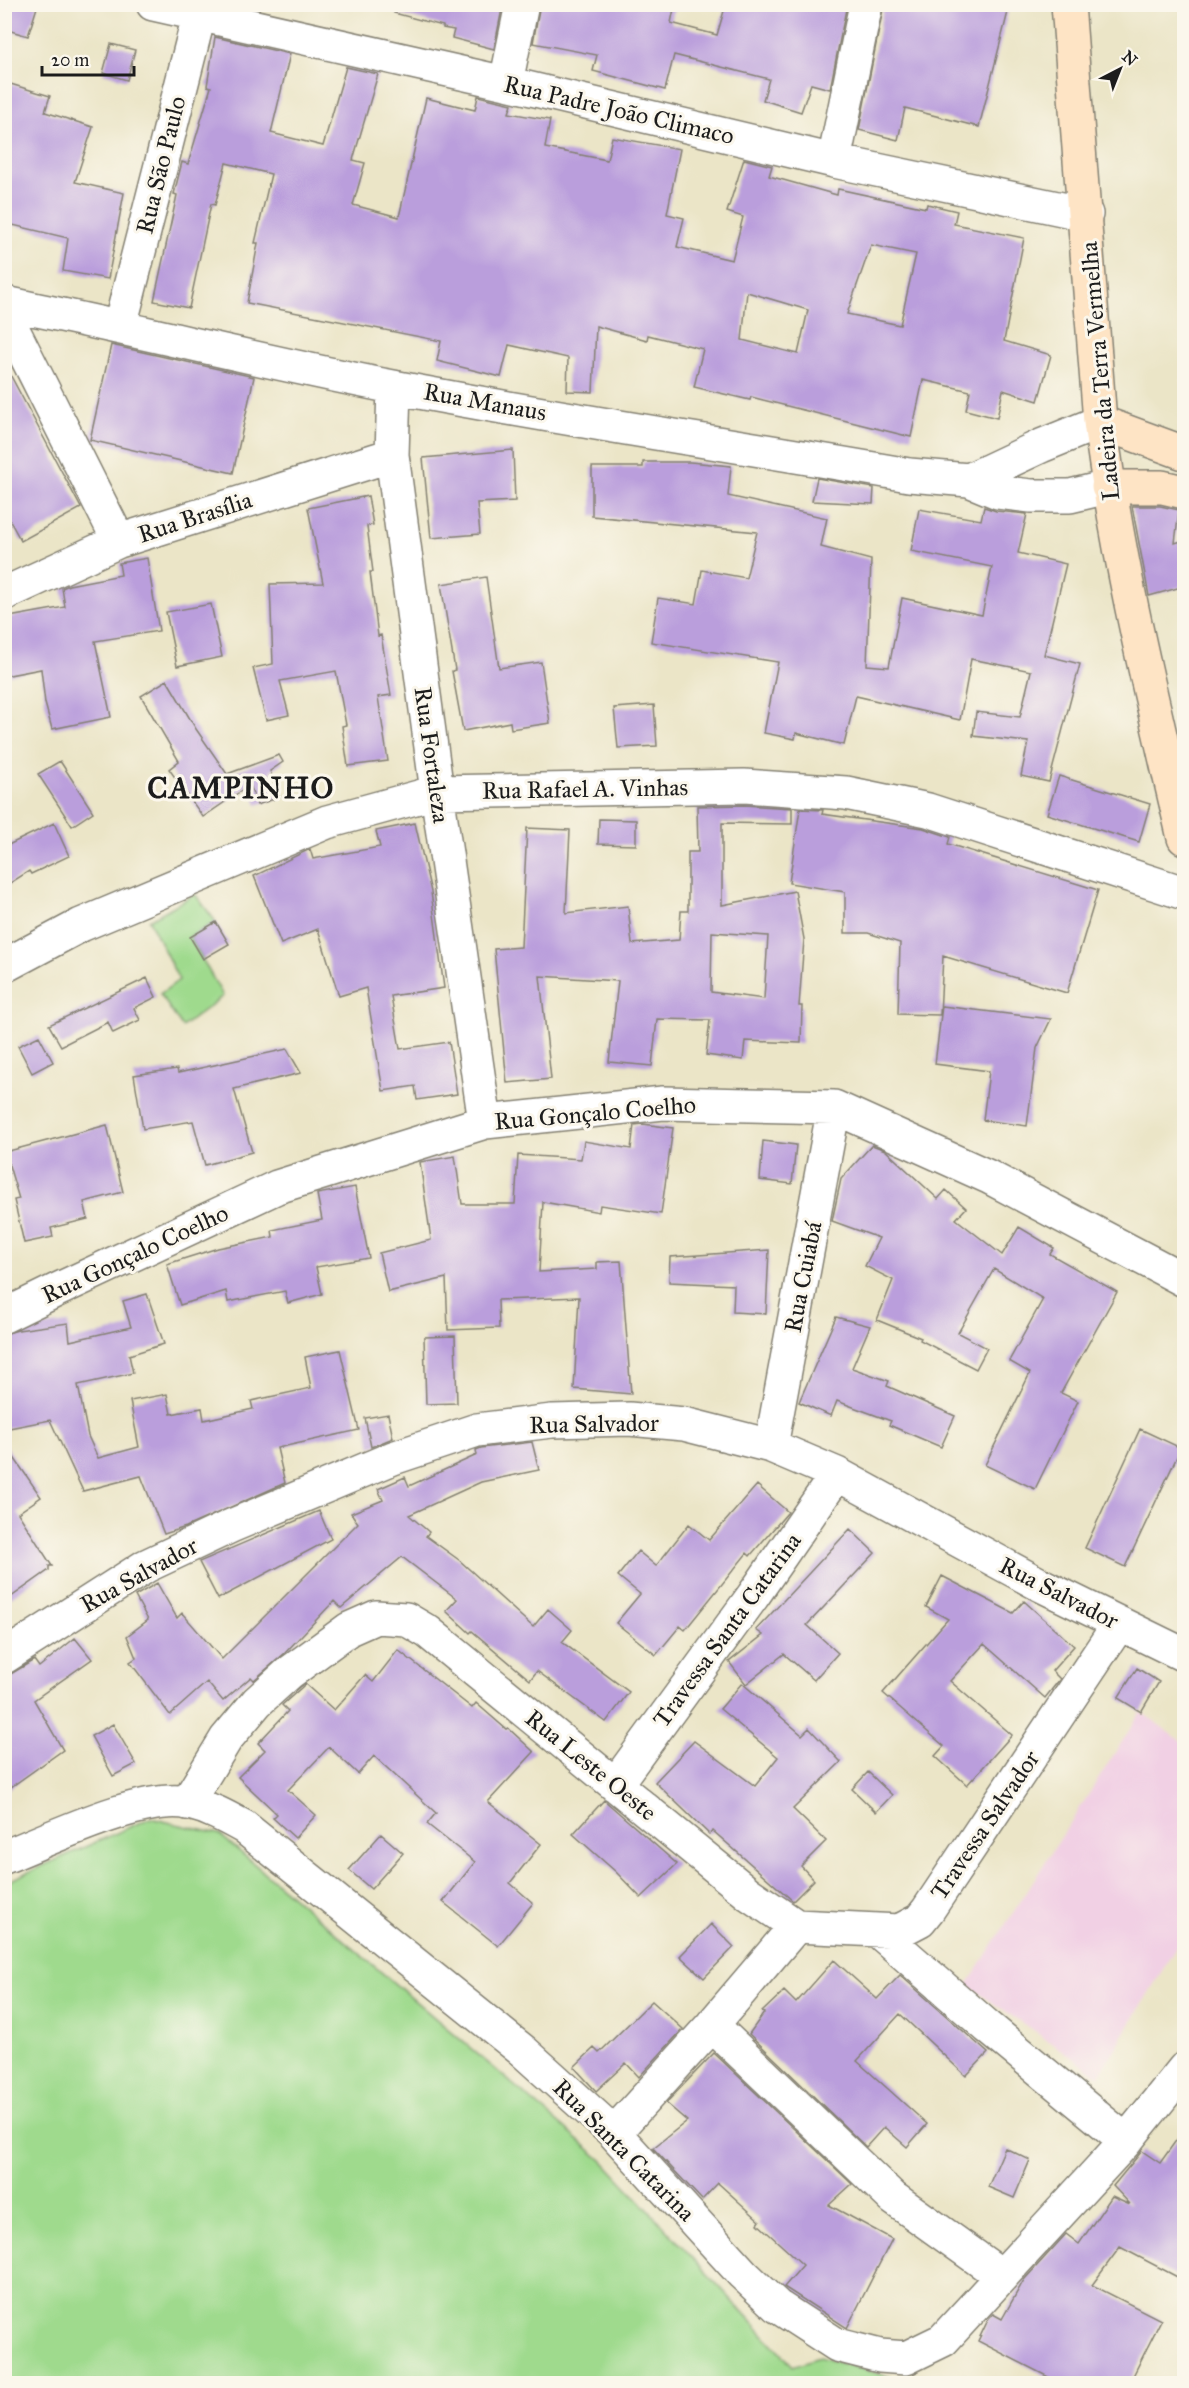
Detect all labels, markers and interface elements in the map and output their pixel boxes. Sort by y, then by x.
scale bar [42,39,134,77]
north arrow [1090,39,1150,99]
text: N [1118,47,1141,70]
text: 20 m [51,49,89,71]
street label: Rua Padre João Climaco [501,69,737,151]
street label: Rua São Paulo [129,93,193,237]
street label: Ladeira da Terra Vermelha [1074,239,1126,502]
street label: Rua Manaus [421,376,549,428]
street label: Rua Brasília [134,484,257,550]
street label: Rua Fortaleza [408,685,457,826]
district label: CAMPINHO [147,770,335,806]
street label: Rua Rafael A. Vinhas [482,772,688,806]
street label: Rua Gonçalo Coelho [493,1089,697,1137]
street label: Rua Gonçalo Coelho [37,1198,233,1310]
street label: Rua Cuiabá [778,1218,829,1335]
street label: Rua Salvador [529,1408,659,1440]
street label: Travessa Santa Catarina [646,1526,808,1733]
street label: Rua Salvador [75,1530,203,1620]
street label: Rua Salvador [994,1550,1124,1636]
street label: Rua Leste Oeste [519,1703,663,1827]
street label: Travessa Salvador [924,1745,1046,1905]
street label: Rua Santa Catarina [546,2072,702,2228]

